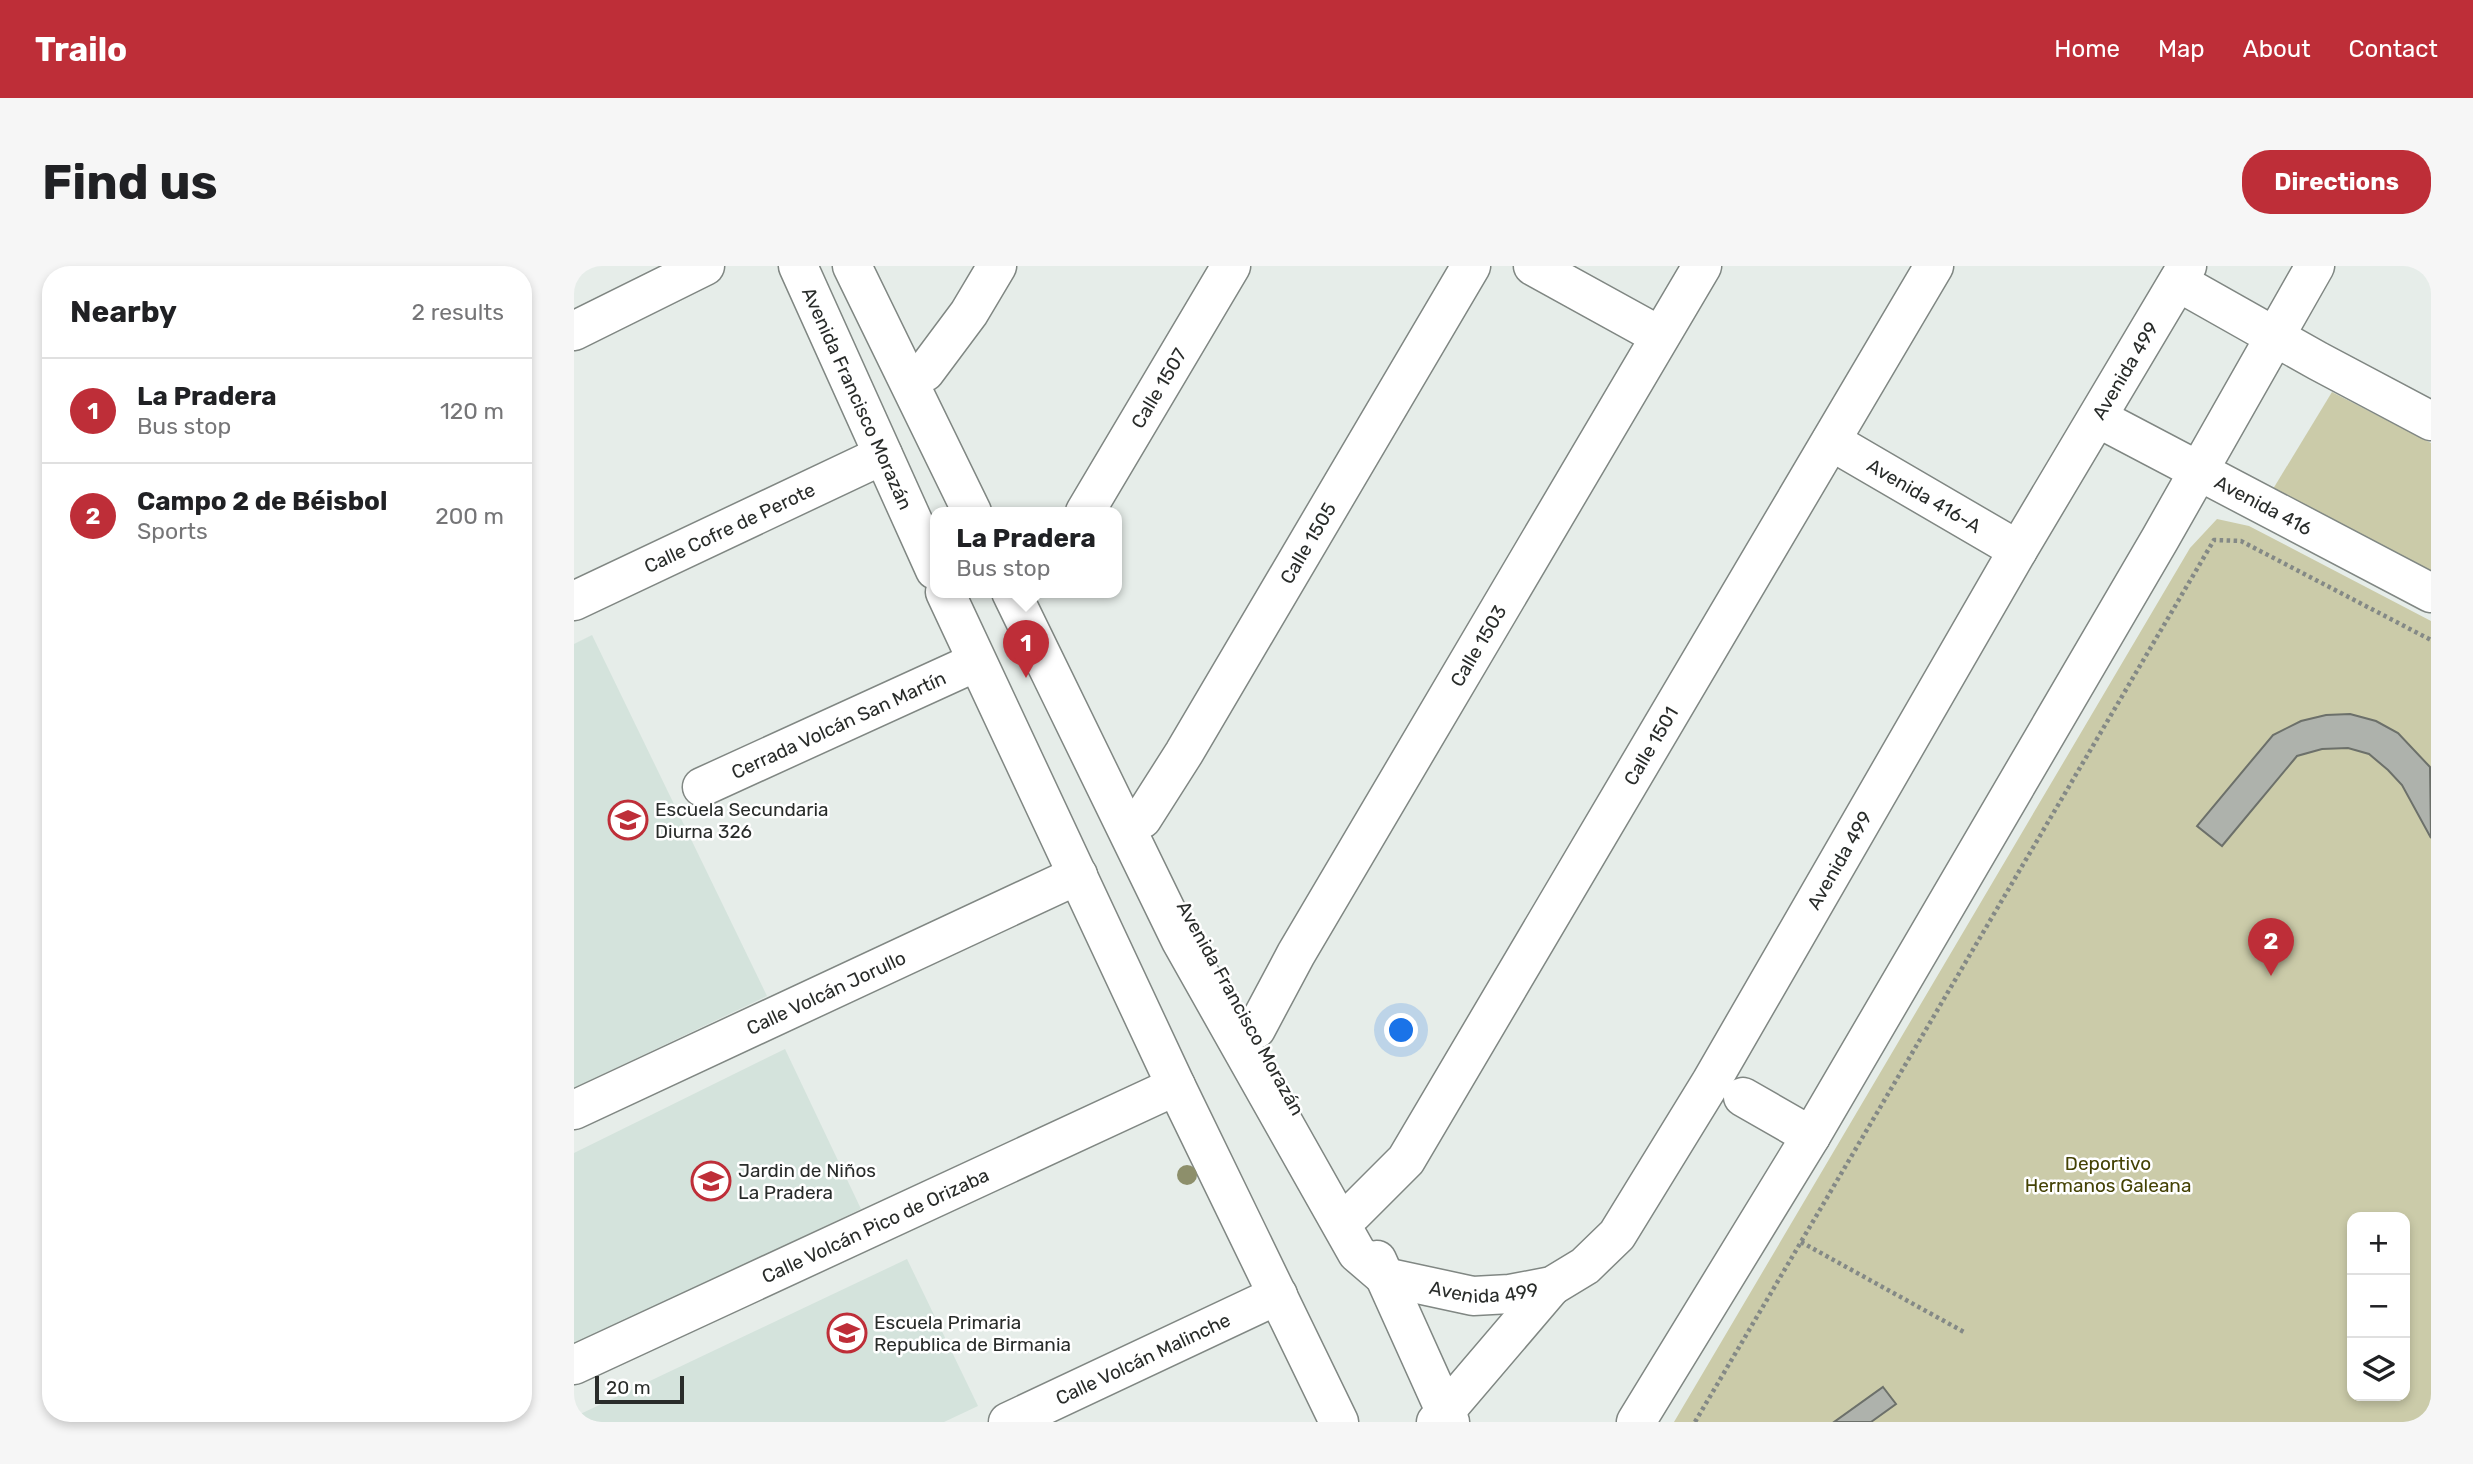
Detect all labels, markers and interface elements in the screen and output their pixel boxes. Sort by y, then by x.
text: Trailo [35,30,127,69]
text: Home [2054,35,2120,63]
text: Map [2158,35,2205,63]
text: About [2243,35,2311,63]
text: Contact [2349,35,2438,63]
button: Directions [2242,150,2431,214]
text: Find us [42,153,218,211]
street label: Avenida Francisco Morazán [797,284,917,513]
text: Nearby [70,294,177,330]
text: 2 results [412,298,504,326]
street label: Avenida 499 [2087,318,2163,424]
street label: Calle 1507 [1126,344,1192,433]
text: La Pradera [137,381,277,412]
text: 1 [87,397,99,425]
text: 120 m [440,397,504,425]
text: Bus stop [137,412,231,440]
street label: Avenida 416-A [1863,454,1985,538]
street label: Avenida 416 [2211,470,2316,540]
street label: Calle Cofre de Perote [641,478,819,578]
text: Campo 2 de Béisbol [137,486,387,517]
street label: Calle 1505 [1275,498,1341,588]
text: 2 [86,502,100,530]
text: 200 m [435,502,504,530]
popup [930,507,1122,598]
text: Sports [137,517,208,545]
text: La Pradera [956,523,1096,554]
text: Bus stop [956,554,1050,582]
street label: Calle 1503 [1445,601,1511,691]
pin: 1 [1003,620,1049,678]
street label: Cerrada Volcán San Martín [728,666,949,784]
street label: Calle 1501 [1619,703,1683,790]
place label: Escuela Secundaria Diurna 326 [655,798,829,843]
school or university icon: Escuela Secundaria Diurna 326 [607,799,649,841]
street label: Avenida 499 [1802,807,1877,914]
street label: Avenida Francisco Morazán [1172,897,1309,1119]
pin: 2 [2248,918,2294,976]
street label: Calle Volcán Jorullo [743,946,909,1040]
your location [1384,1013,1418,1047]
park label: Deportivo Hermanos Galeana [2025,1152,2191,1197]
place label: Jardin de Niños La Pradera [738,1159,876,1204]
school or university icon: Jardin de Niños La Pradera [690,1160,732,1202]
street label: Calle Volcán Pico de Orizaba [758,1163,993,1288]
map controls [2347,1212,2410,1401]
button: + [2347,1212,2410,1275]
button: − [2347,1275,2410,1338]
street label: Avenida 499 [1427,1276,1540,1308]
street label: Calle Volcán Malinche [1052,1308,1234,1410]
place label: Escuela Primaria Republica de Birmania [874,1311,1071,1356]
school or university icon: Escuela Primaria Republica de Birmania [826,1312,868,1354]
button: layers [2347,1338,2410,1401]
scale bar [595,1373,684,1405]
text: 20 m [606,1376,651,1399]

